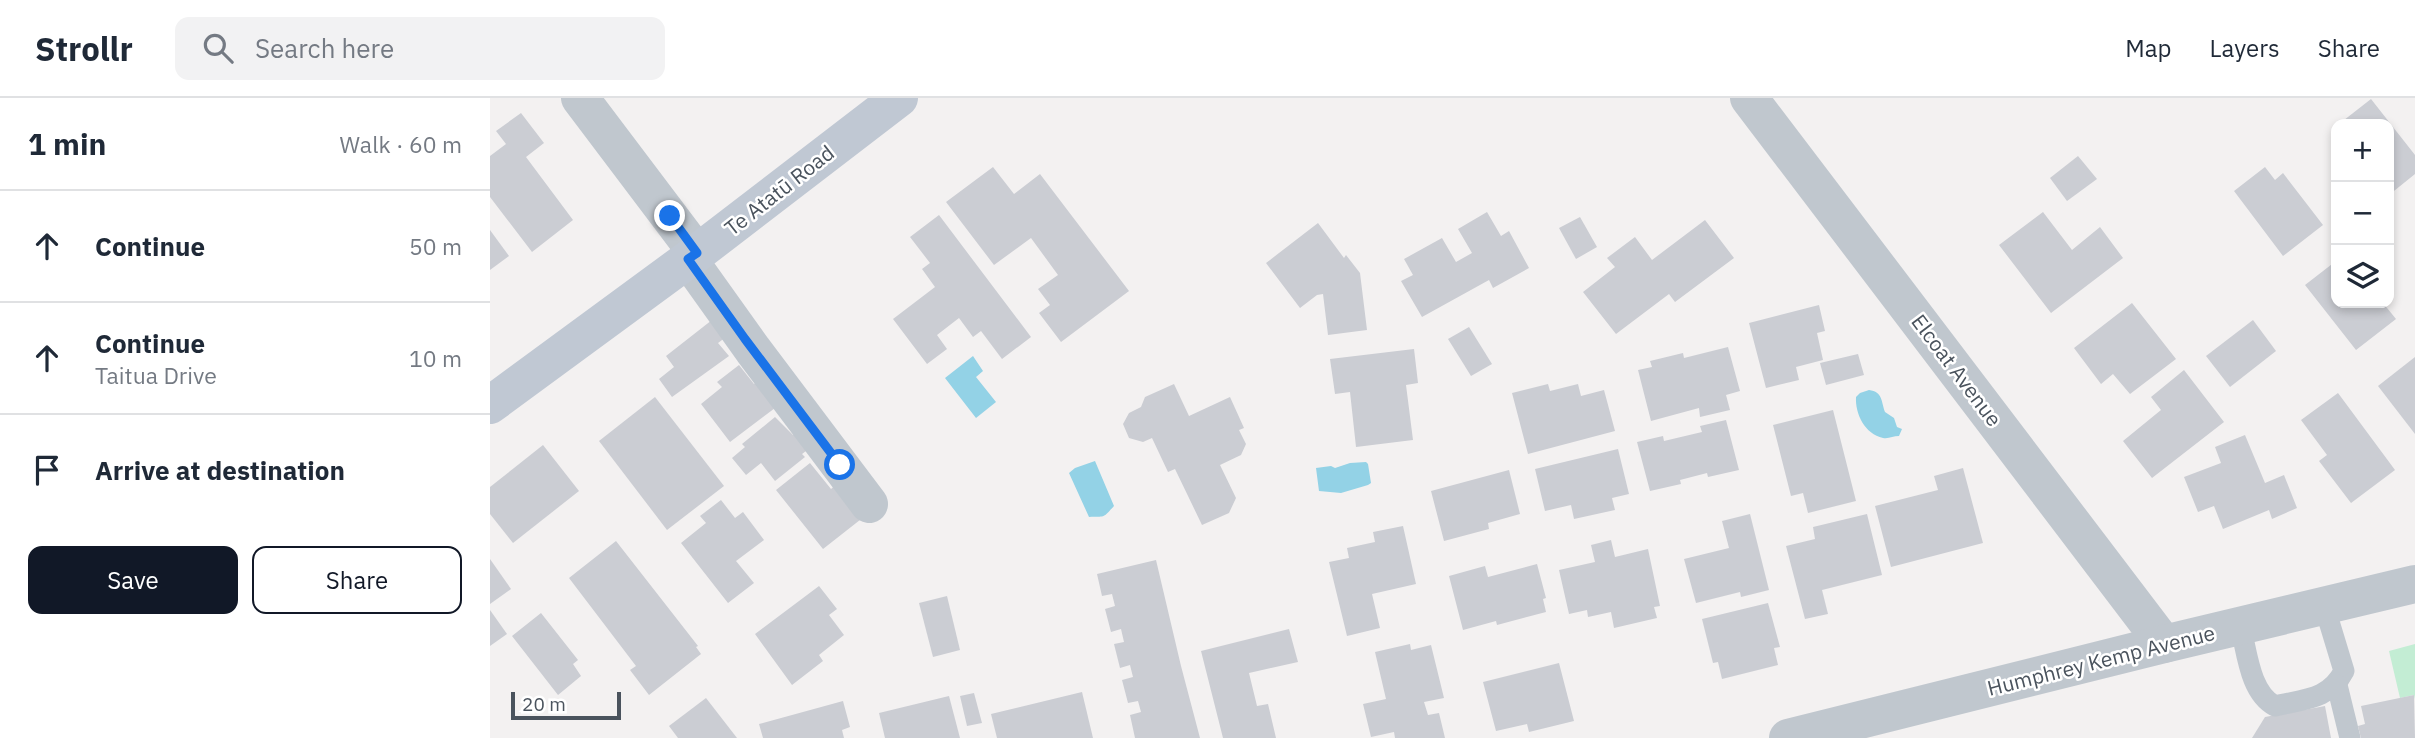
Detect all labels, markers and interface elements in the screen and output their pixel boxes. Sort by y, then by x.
search box [175,17,665,80]
text: Strollr [35,27,133,70]
icon: search [199,29,237,67]
text: Search here [255,31,394,65]
text: Map [2125,32,2172,64]
text: Layers [2210,32,2280,64]
text: Share [2318,32,2380,64]
map controls [2331,119,2394,308]
button: + [2331,119,2394,182]
text: 1 min [28,124,106,163]
text: Walk · 60 m [340,129,462,159]
street label: Te Atatū Road [719,138,839,242]
button: − [2331,182,2394,245]
route end [654,200,685,231]
icon: ahead [28,227,66,265]
text: Continue [95,229,205,263]
text: 50 m [409,231,462,261]
button: layers [2331,245,2394,308]
street label: Elcoat Avenue [1906,308,2008,432]
text: Continue [95,326,205,360]
icon: ahead [28,339,66,377]
text: 10 m [409,343,462,373]
text: Taitua Drive [95,360,217,390]
route start [824,449,855,480]
icon: arrive [28,451,66,489]
text: Arrive at destination [95,453,345,487]
button: Save [28,546,238,614]
button: Share [252,546,462,614]
street label: Humphrey Kemp Avenue [1984,618,2218,702]
scale bar [511,689,621,721]
text: 20 m [522,692,566,716]

